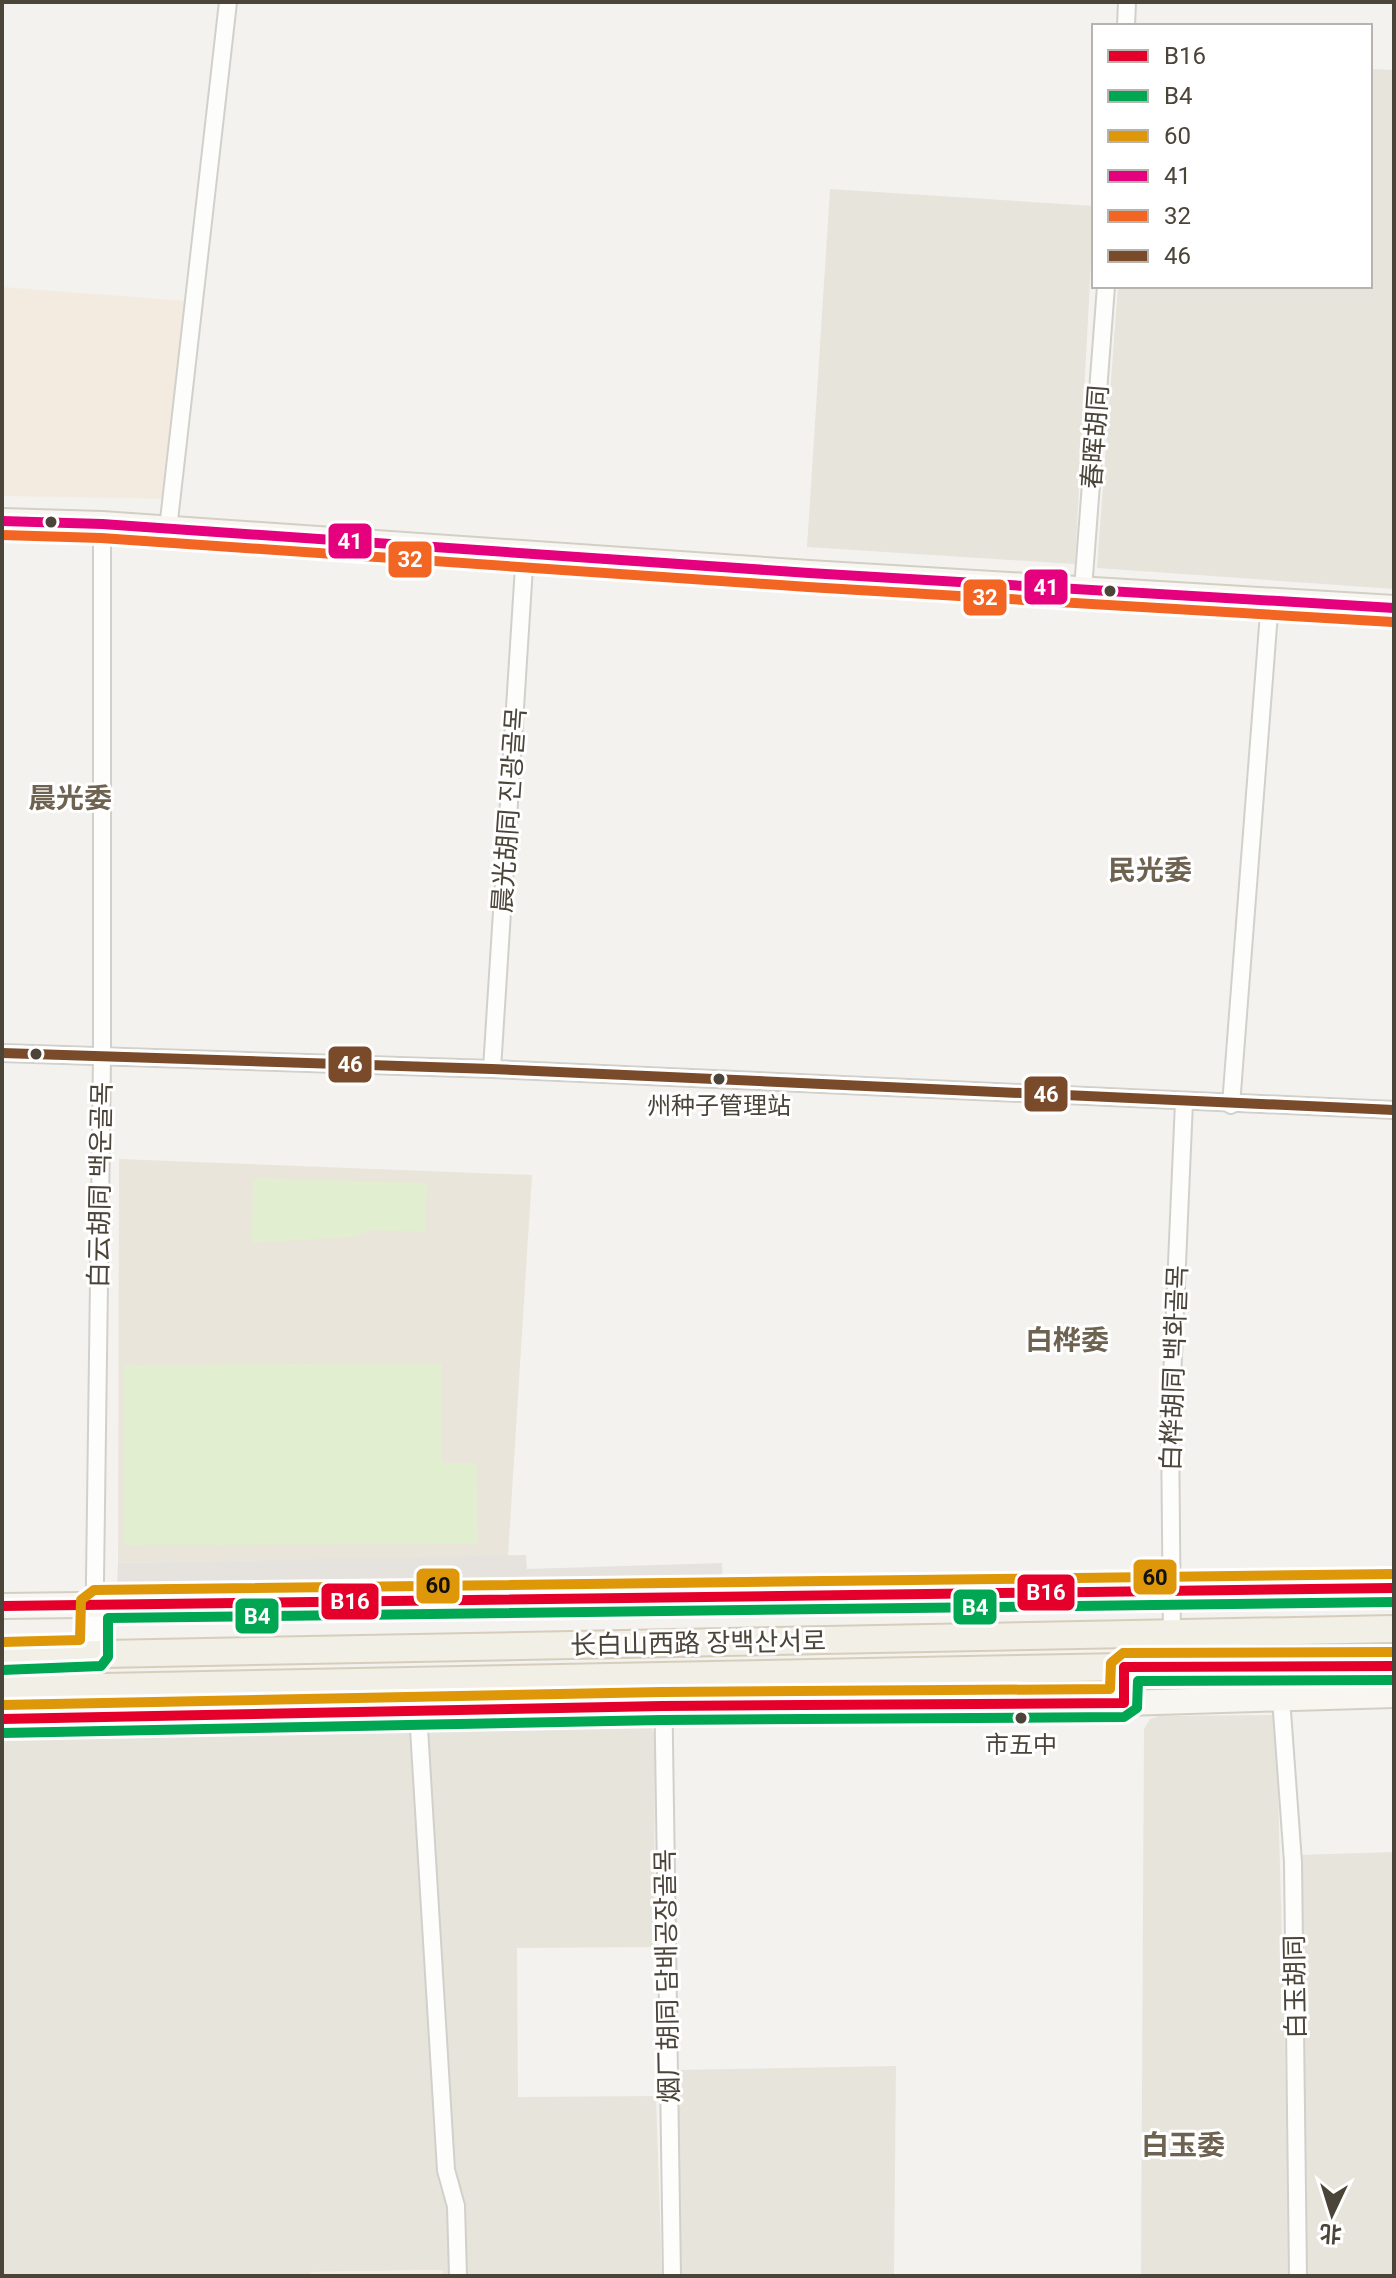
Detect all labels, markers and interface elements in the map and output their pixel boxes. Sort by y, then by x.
legend [1092,24,1372,288]
text: B16 [1164,42,1206,70]
text: B4 [1164,82,1192,110]
text: 60 [1164,122,1191,150]
text: 41 [1164,162,1191,190]
text: 32 [1164,202,1191,230]
text: 46 [1164,242,1191,270]
street label: 春晖胡同 [1076,384,1114,490]
unlabelled marker [43,514,59,530]
line badge: 41 [327,522,373,560]
text: 41 [337,529,363,554]
line badge: 32 [387,540,433,579]
text: 32 [397,547,423,572]
line badge: 41 [1023,568,1069,606]
text: 41 [1033,575,1059,600]
line badge: 32 [962,578,1008,617]
unlabelled marker [1102,583,1118,599]
text: 32 [972,585,998,610]
street label: 晨光胡同 진광골목 [487,706,531,914]
district label: 晨光委 [28,782,112,815]
district label: 民光委 [1108,854,1192,887]
line badge: 46 [327,1045,373,1084]
unlabelled marker [28,1046,44,1062]
text: 46 [337,1052,363,1077]
marker: 州种子管理站 [711,1071,727,1087]
line badge: 46 [1023,1075,1069,1113]
street label: 白云胡同 백운골목 [83,1082,117,1288]
text: 46 [1033,1082,1059,1107]
place label: 州种子管理站 [647,1092,791,1120]
street label: 白桦胡同 백화골목 [1155,1264,1193,1472]
district label: 白桦委 [1025,1324,1109,1357]
line badge: 60 [1132,1558,1178,1596]
text: 60 [1142,1565,1168,1590]
line badge: 60 [415,1567,461,1605]
text: 60 [425,1573,451,1598]
line badge: B16 [1016,1573,1076,1612]
text: B16 [1026,1580,1066,1605]
line badge: B16 [320,1582,380,1621]
line badge: B4 [952,1588,998,1626]
text: B16 [330,1589,370,1614]
text: B4 [962,1595,989,1620]
line badge: B4 [234,1597,280,1635]
text: B4 [244,1604,271,1629]
street label: 长白山西路 장백산서로 [570,1626,826,1660]
marker: 市五中 [1013,1710,1029,1726]
place label: 市五中 [985,1731,1057,1759]
street label: 烟厂胡同 담배공장골목 [650,1849,684,2103]
street label: 白玉胡同 [1279,1935,1311,2039]
district label: 白玉委 [1141,2129,1225,2162]
north arrow [1292,2174,1372,2254]
text: 北 [1319,2220,1342,2247]

